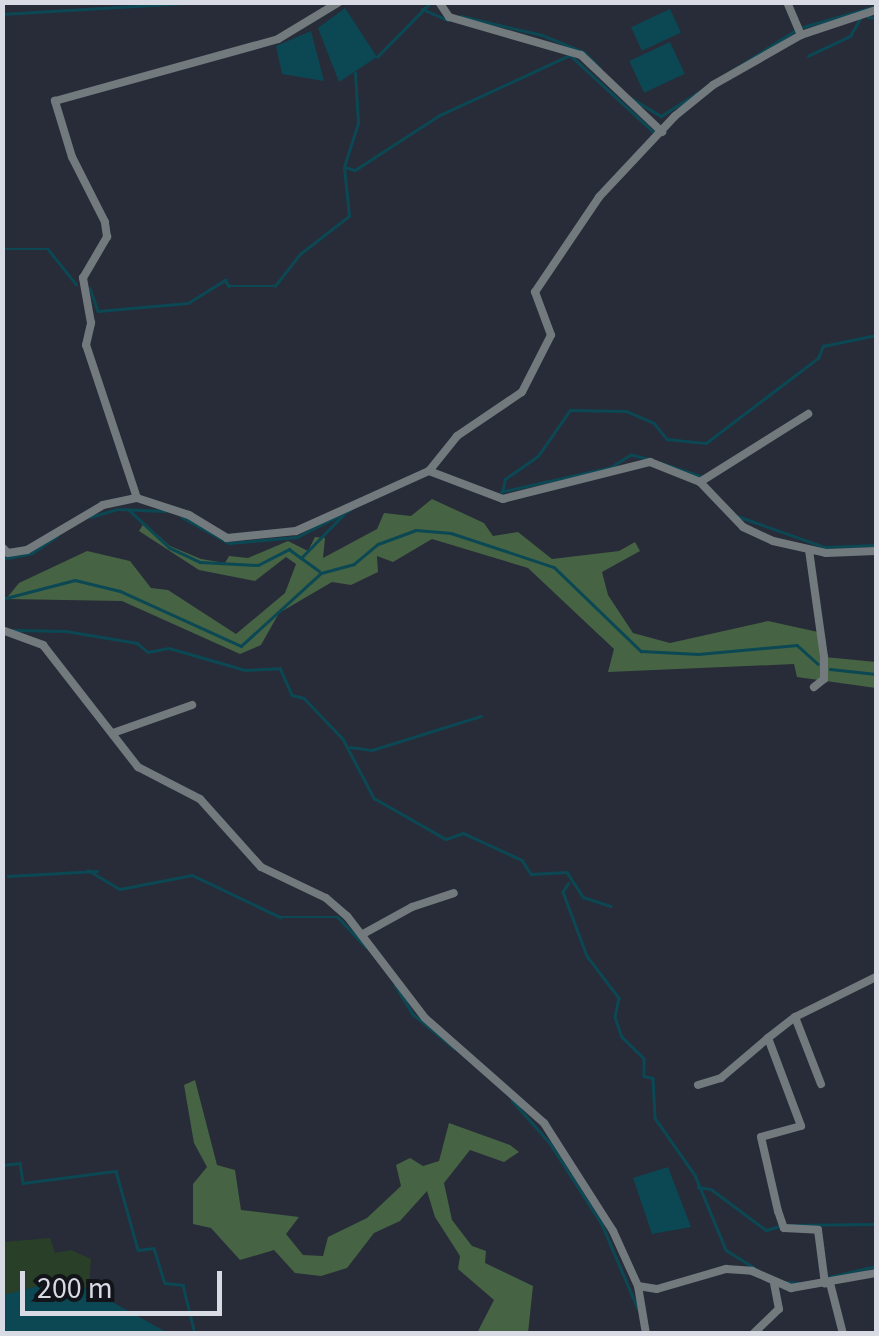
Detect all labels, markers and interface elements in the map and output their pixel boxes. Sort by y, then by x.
scale bar [25,1251,228,1313]
text: 200 m [37,1267,113,1310]

